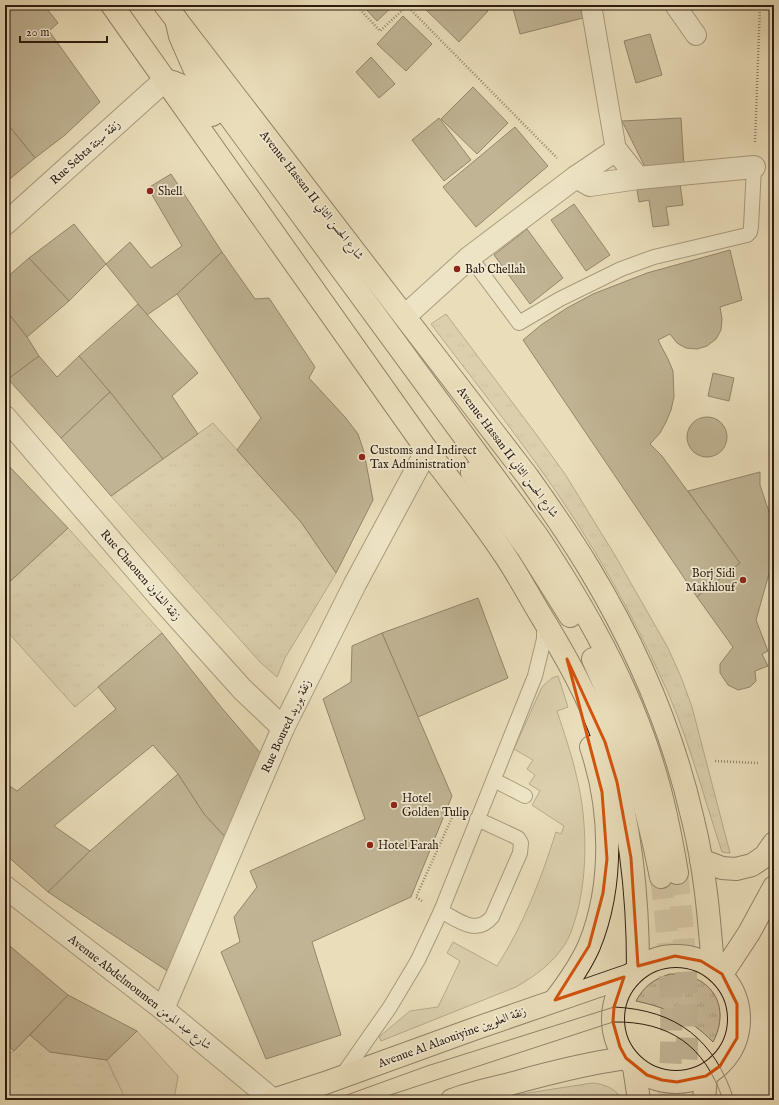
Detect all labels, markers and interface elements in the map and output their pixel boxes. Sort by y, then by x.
scale bar [20,18,107,44]
text: 20 m [26,25,49,40]
street label: Rue Sebta زنقة سبتة [47,117,124,188]
street label: Avenue Hassan II شارع الحسن الثاني [253,127,367,265]
place label: Shell [158,184,183,199]
marker: Shell [145,186,155,196]
place label: Bab Chellah [465,262,526,277]
marker: Bab Chellah [452,264,462,274]
street label: Avenue Hassan II شارع الحسن الثاني [450,383,562,523]
place label: Customs and Indirect Tax Administration [370,443,477,472]
marker: Customs and Indirect Tax Administration [357,452,367,462]
street label: Rue Chaouen زنقة الشاون [97,527,184,624]
place label: Borj Sidi Makhlouf [686,566,738,595]
marker: Borj Sidi Makhlouf [738,575,748,585]
street label: Rue Boured زنقة بوريد [258,677,315,775]
place label: Hotel Golden Tulip [402,791,470,821]
marker: Hotel Golden Tulip [389,800,399,810]
place label: Hotel Farah [378,838,439,853]
marker: Hotel Farah [365,840,375,850]
street label: Avenue Abdelmoumen شارع عبد المومن [62,931,215,1056]
street label: Avenue Al Alaouiyine زنقة العلويين [375,1004,529,1072]

